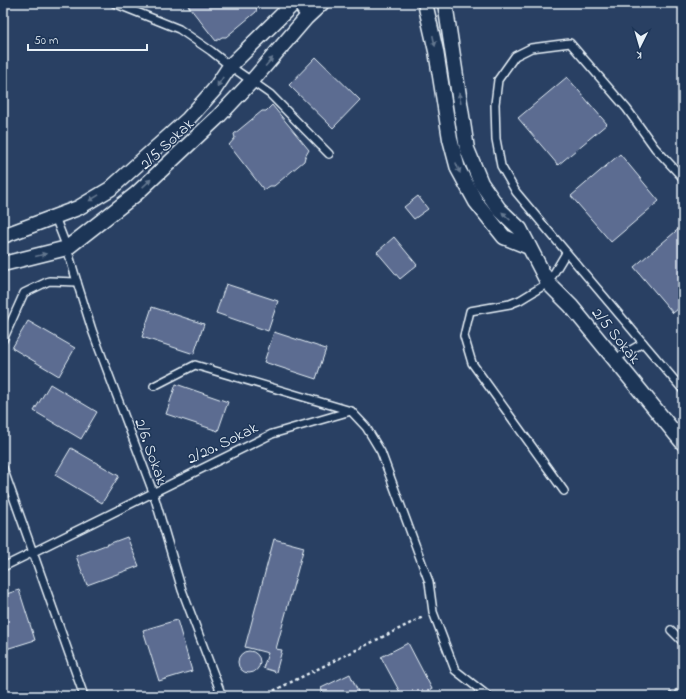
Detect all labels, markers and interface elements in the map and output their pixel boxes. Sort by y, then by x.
scale bar [28,26,147,52]
north arrow [620,26,660,66]
text: 50 m [34,32,58,50]
one-way arrow [431,35,437,47]
text: K [635,47,643,63]
one-way arrow [264,57,273,67]
one-way arrow [216,76,223,88]
one-way arrow [457,92,463,104]
street label: 2/5 Sokak [135,112,201,176]
one-way arrow [456,163,462,175]
one-way arrow [142,179,152,188]
one-way arrow [88,195,100,202]
one-way arrow [501,211,511,221]
one-way arrow [35,251,47,257]
street label: 2/5 Sokak [585,303,646,371]
street label: 2/6. Sokak [127,416,173,489]
street label: 2/20. Sokak [184,416,263,471]

